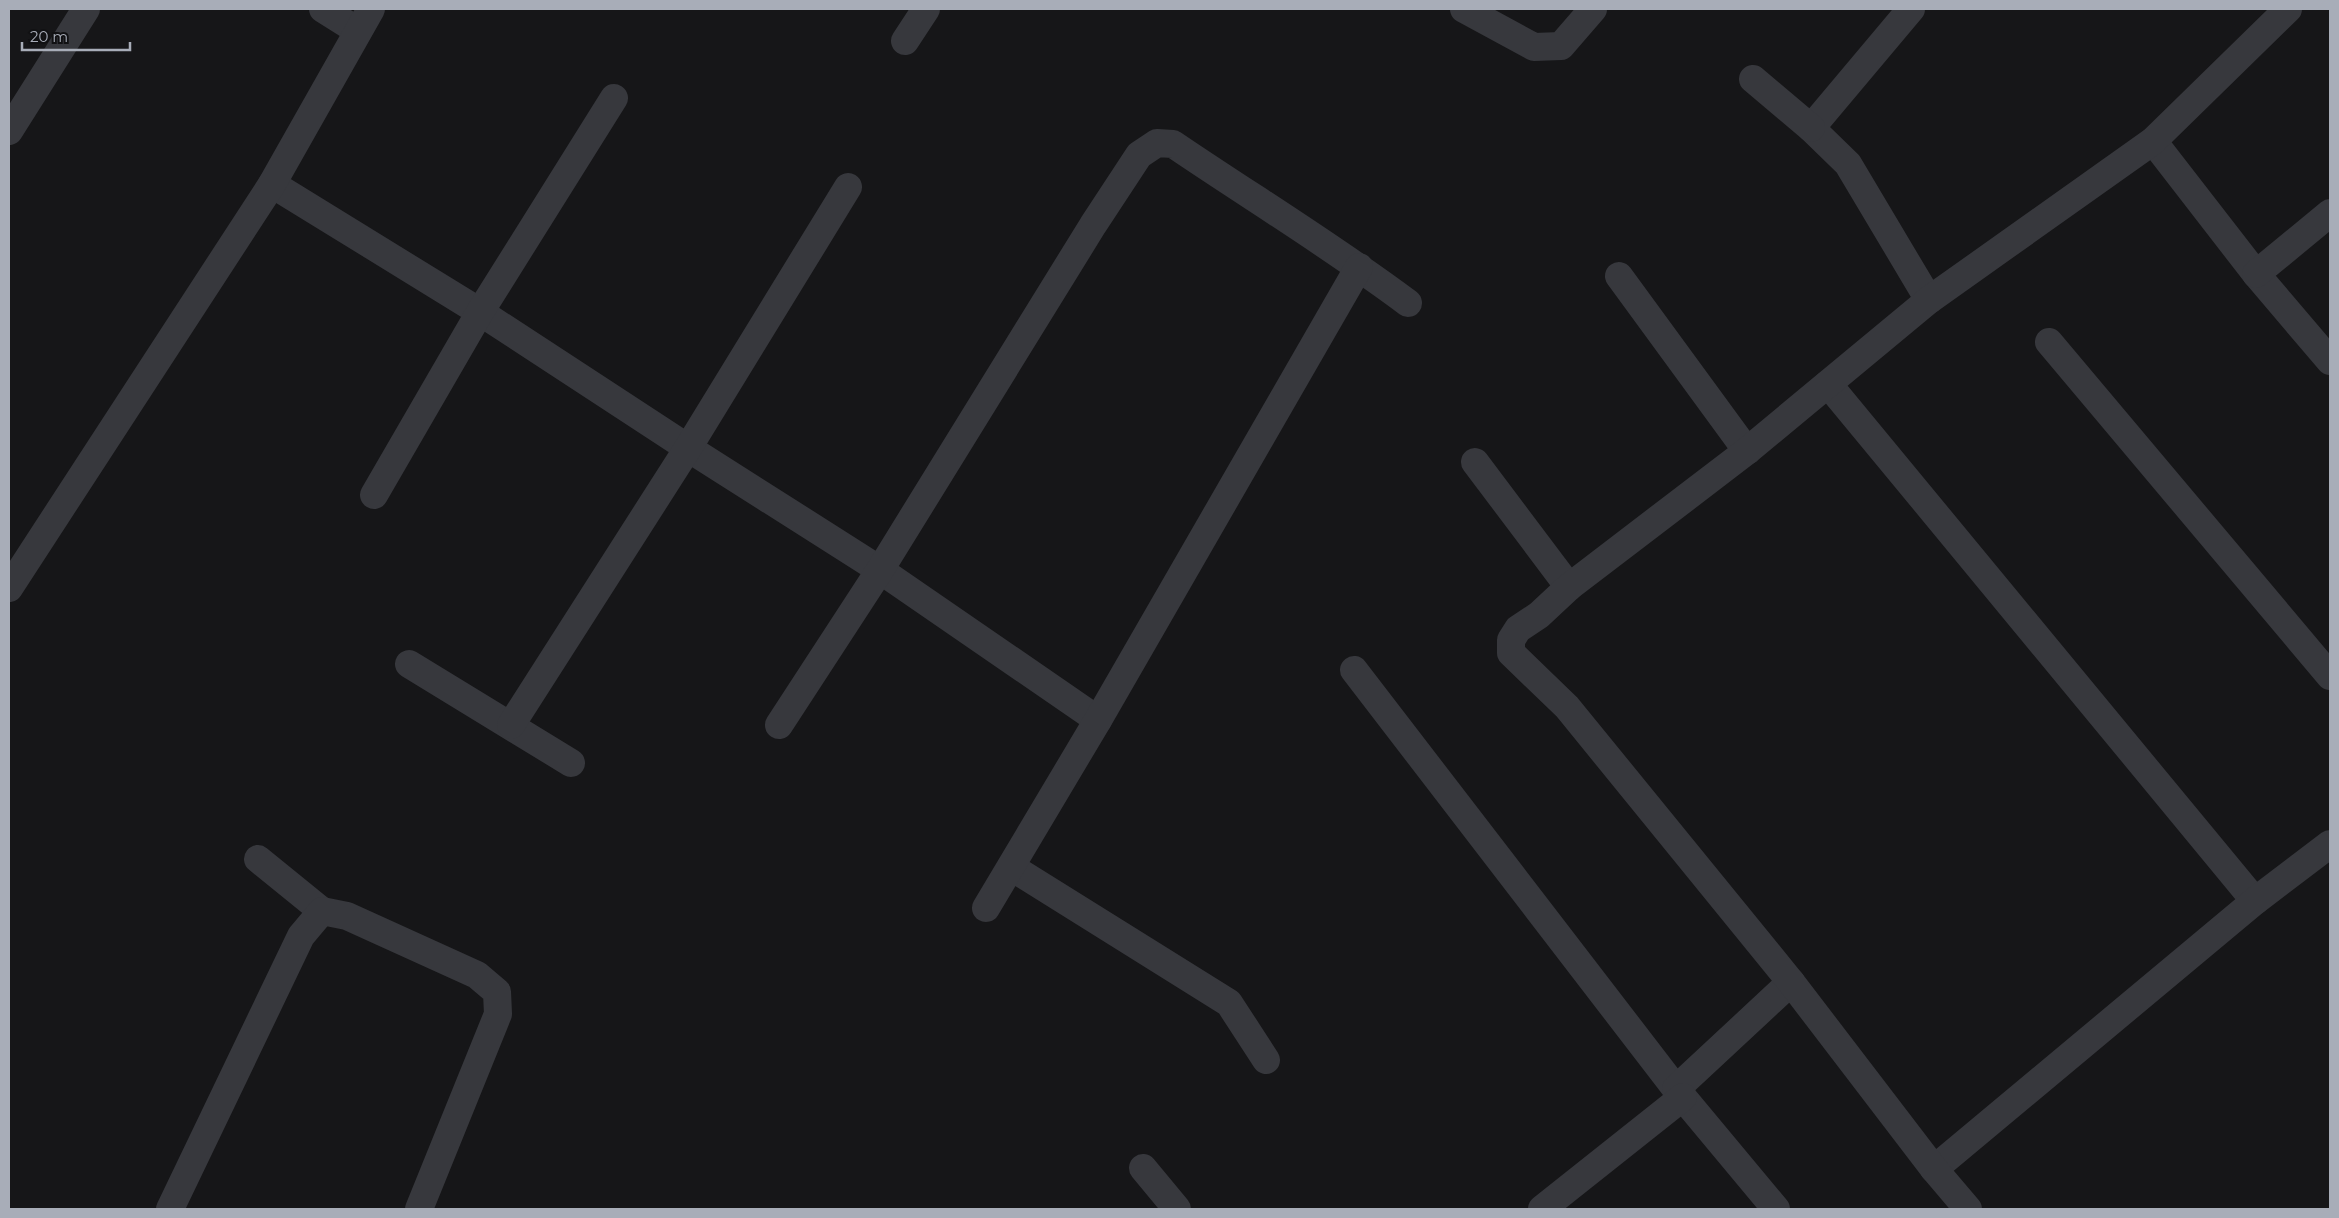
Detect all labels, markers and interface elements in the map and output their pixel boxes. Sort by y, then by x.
scale bar [22,20,130,52]
text: 20 m [30,27,68,46]

